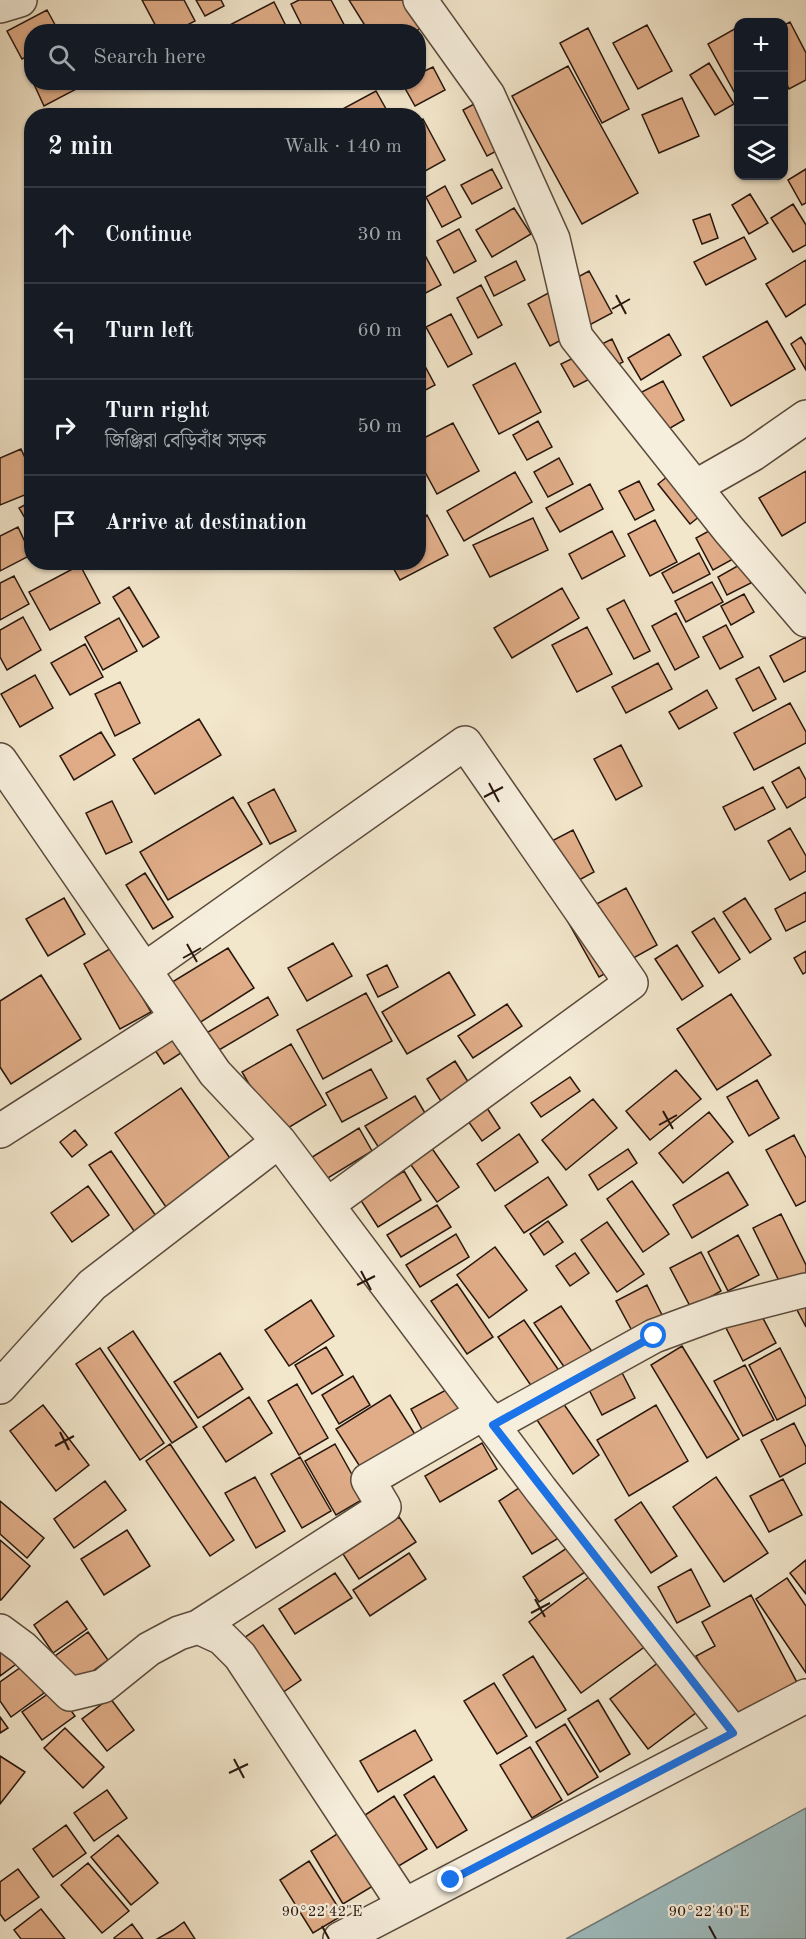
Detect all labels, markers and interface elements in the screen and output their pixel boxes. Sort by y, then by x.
map controls [734,18,788,180]
button: + [734,18,788,72]
search box [24,24,426,90]
icon: search [45,41,78,74]
text: Search here [93,46,206,68]
button: − [734,72,788,126]
button: layers [734,126,788,180]
text: 2 min [48,134,113,160]
text: Walk · 140 m [283,137,402,157]
icon: ahead [48,219,81,252]
text: Continue [105,224,192,246]
text: 30 m [357,225,402,245]
icon: left [48,315,81,348]
text: Turn left [105,320,194,342]
text: 60 m [357,321,402,341]
text: Turn right [105,400,209,422]
icon: right [48,411,81,444]
text: 50 m [357,417,402,437]
text: জিঞ্জিরা বেড়িবাঁধ সড়ক [105,432,266,452]
icon: arrive [48,507,81,540]
text: Arrive at destination [105,512,307,534]
route start [640,1322,666,1348]
route end [437,1866,463,1892]
text: 90°22'42"E [282,1905,362,1920]
text: 90°22'40"E [669,1905,749,1920]

